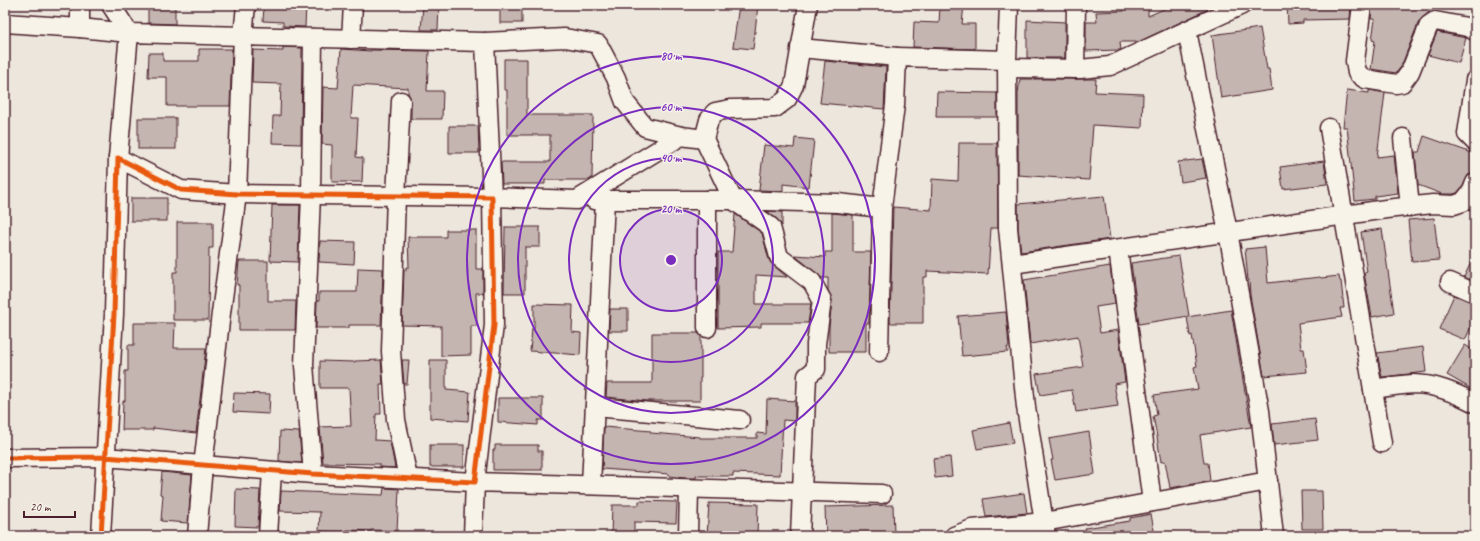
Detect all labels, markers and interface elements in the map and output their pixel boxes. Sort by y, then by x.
text: 80 m [661,48,682,64]
text: 60 m [661,99,683,115]
text: 40 m [661,150,682,166]
text: 20 m [661,201,682,217]
centre of rings [664,253,678,267]
scale bar [24,493,75,519]
text: 20 m [30,499,52,515]

